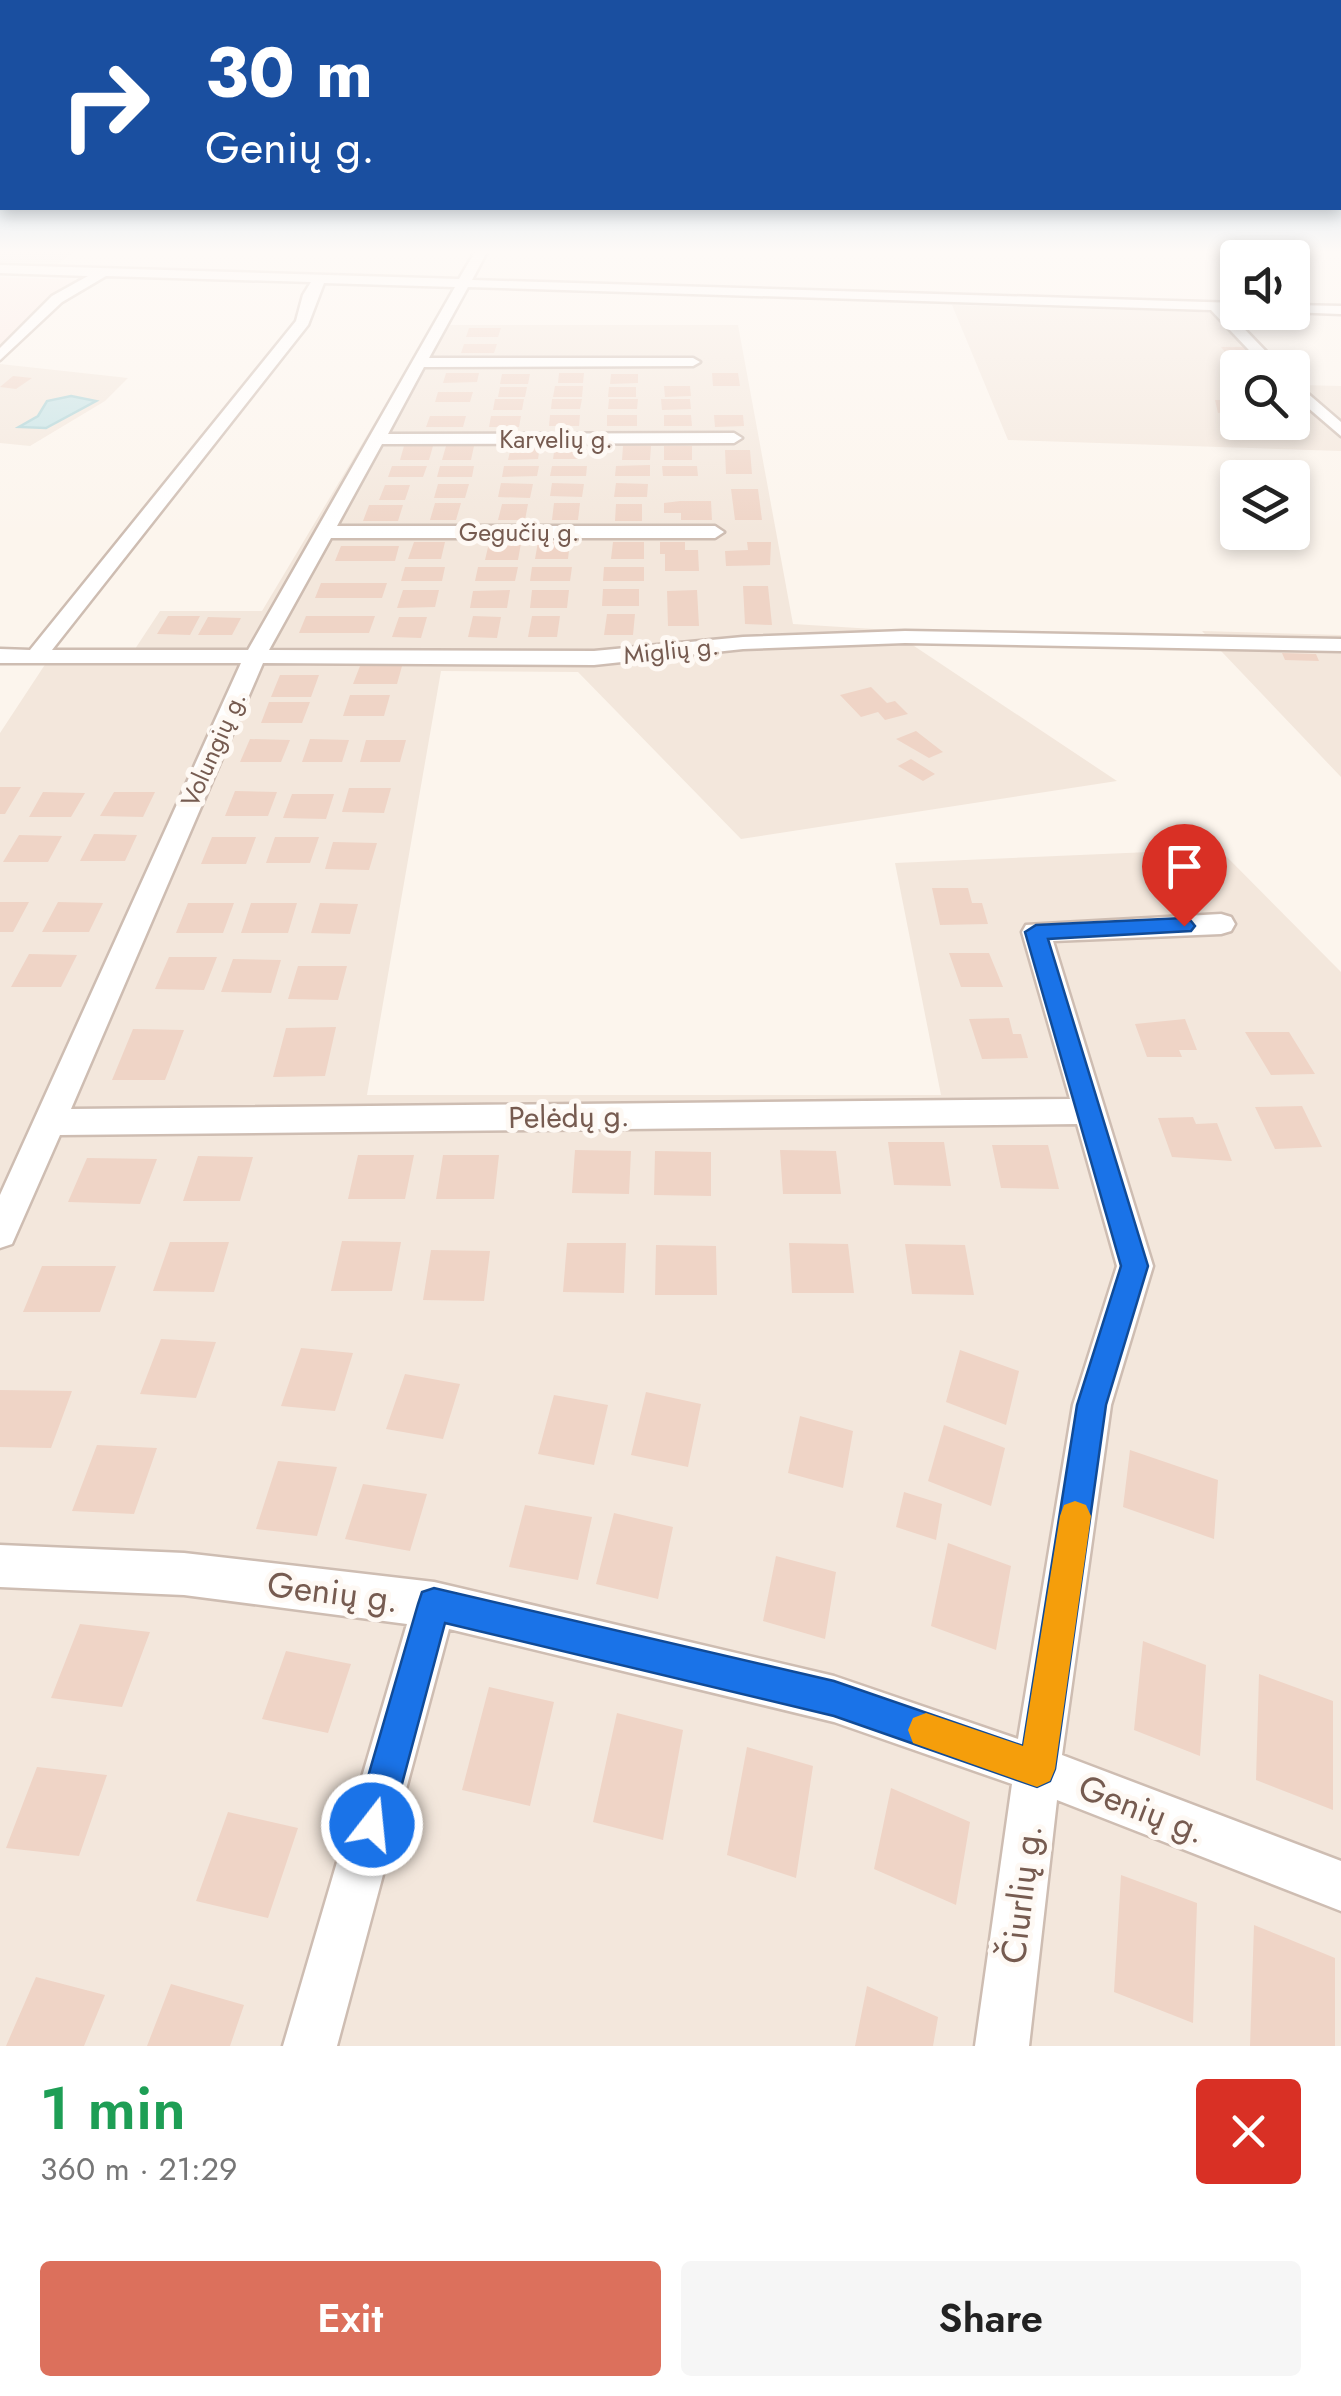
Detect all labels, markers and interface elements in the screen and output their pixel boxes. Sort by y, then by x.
text: 30 m [205,22,373,123]
icon: right [40,40,170,170]
text: Genių g. [205,115,375,180]
map controls [1220,240,1310,550]
button: sound [1220,240,1310,330]
button: search [1220,350,1310,440]
street label: Karvelių g. [499,421,613,457]
button: layers [1220,460,1310,550]
street label: Gegučių g. [459,514,579,550]
street label: Miglių g. [622,627,720,673]
street label: Volungių g. [171,685,255,813]
pin [1142,824,1227,927]
icon: arrive [1157,839,1212,894]
street label: Pelėdų g. [508,1094,630,1139]
street label: Genių g. [264,1559,402,1625]
street label: Genių g. [1071,1762,1213,1856]
position arrow [320,1773,424,1877]
street label: Čiurlių g. [988,1822,1054,1966]
text: 1 min [40,2065,186,2152]
button: close [1196,2079,1301,2184]
text: 360 m · 21:29 [40,2146,237,2192]
button: Exit [40,2261,661,2376]
button: Share [681,2261,1301,2376]

